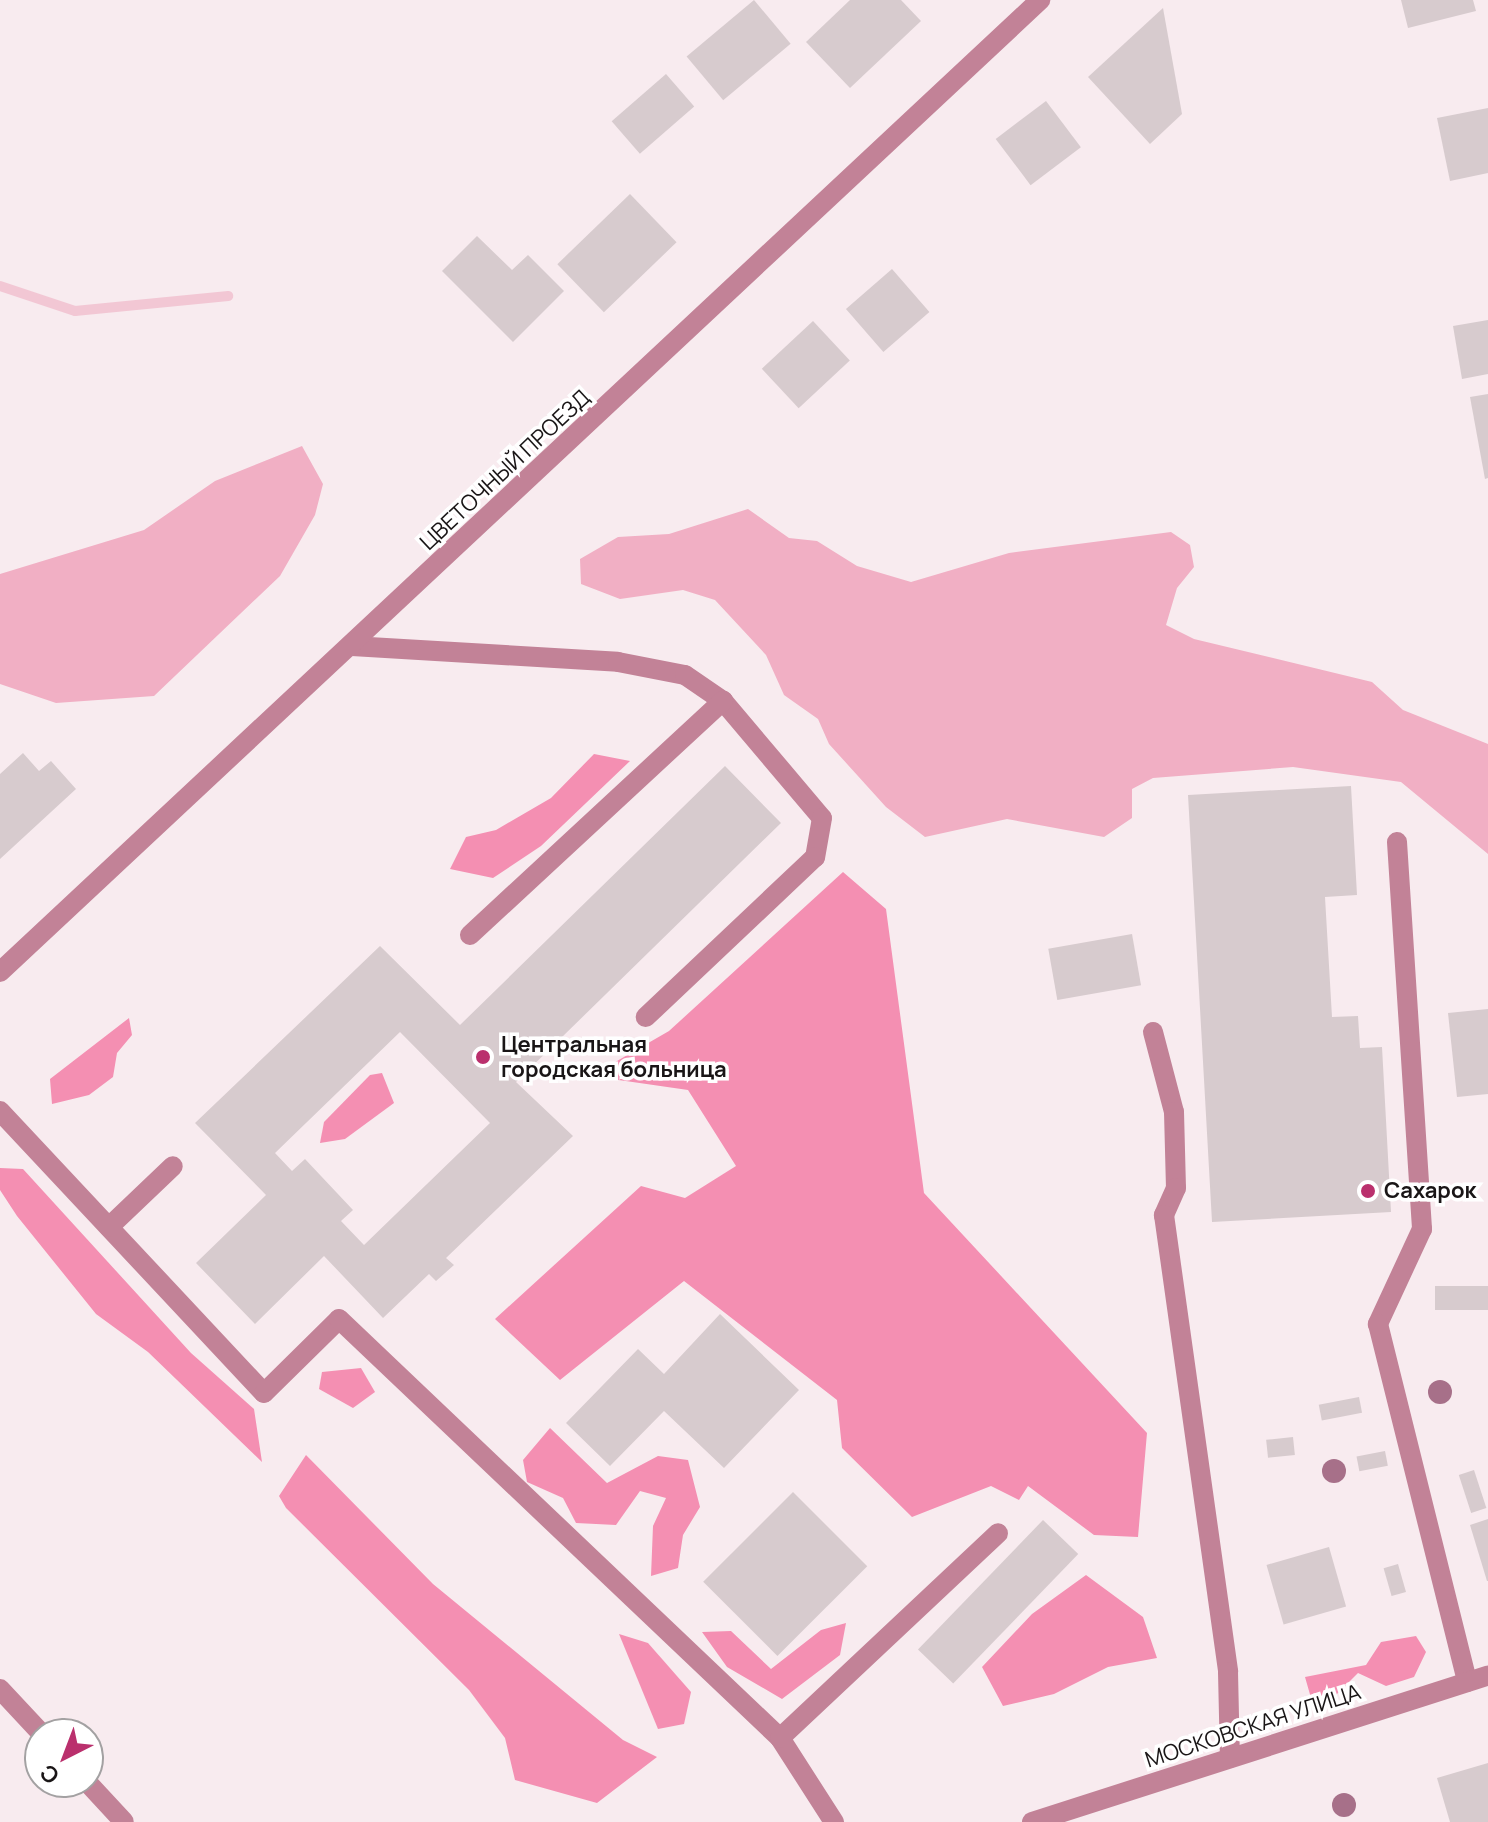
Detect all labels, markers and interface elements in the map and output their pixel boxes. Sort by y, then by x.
street label: ЦВЕТОЧНЫЙ ПРОЕЗД [415,384,595,556]
place label: Центральная городская больница [501,1031,727,1082]
marker: Центральная городская больница [472,1046,494,1068]
place label: Сахарок [1384,1178,1476,1204]
marker: Сахарок [1359,1182,1377,1200]
street label: МОСКОВСКАЯ УЛИЦА [1142,1679,1364,1773]
north arrow [24,1718,104,1798]
text: С [33,1758,65,1791]

